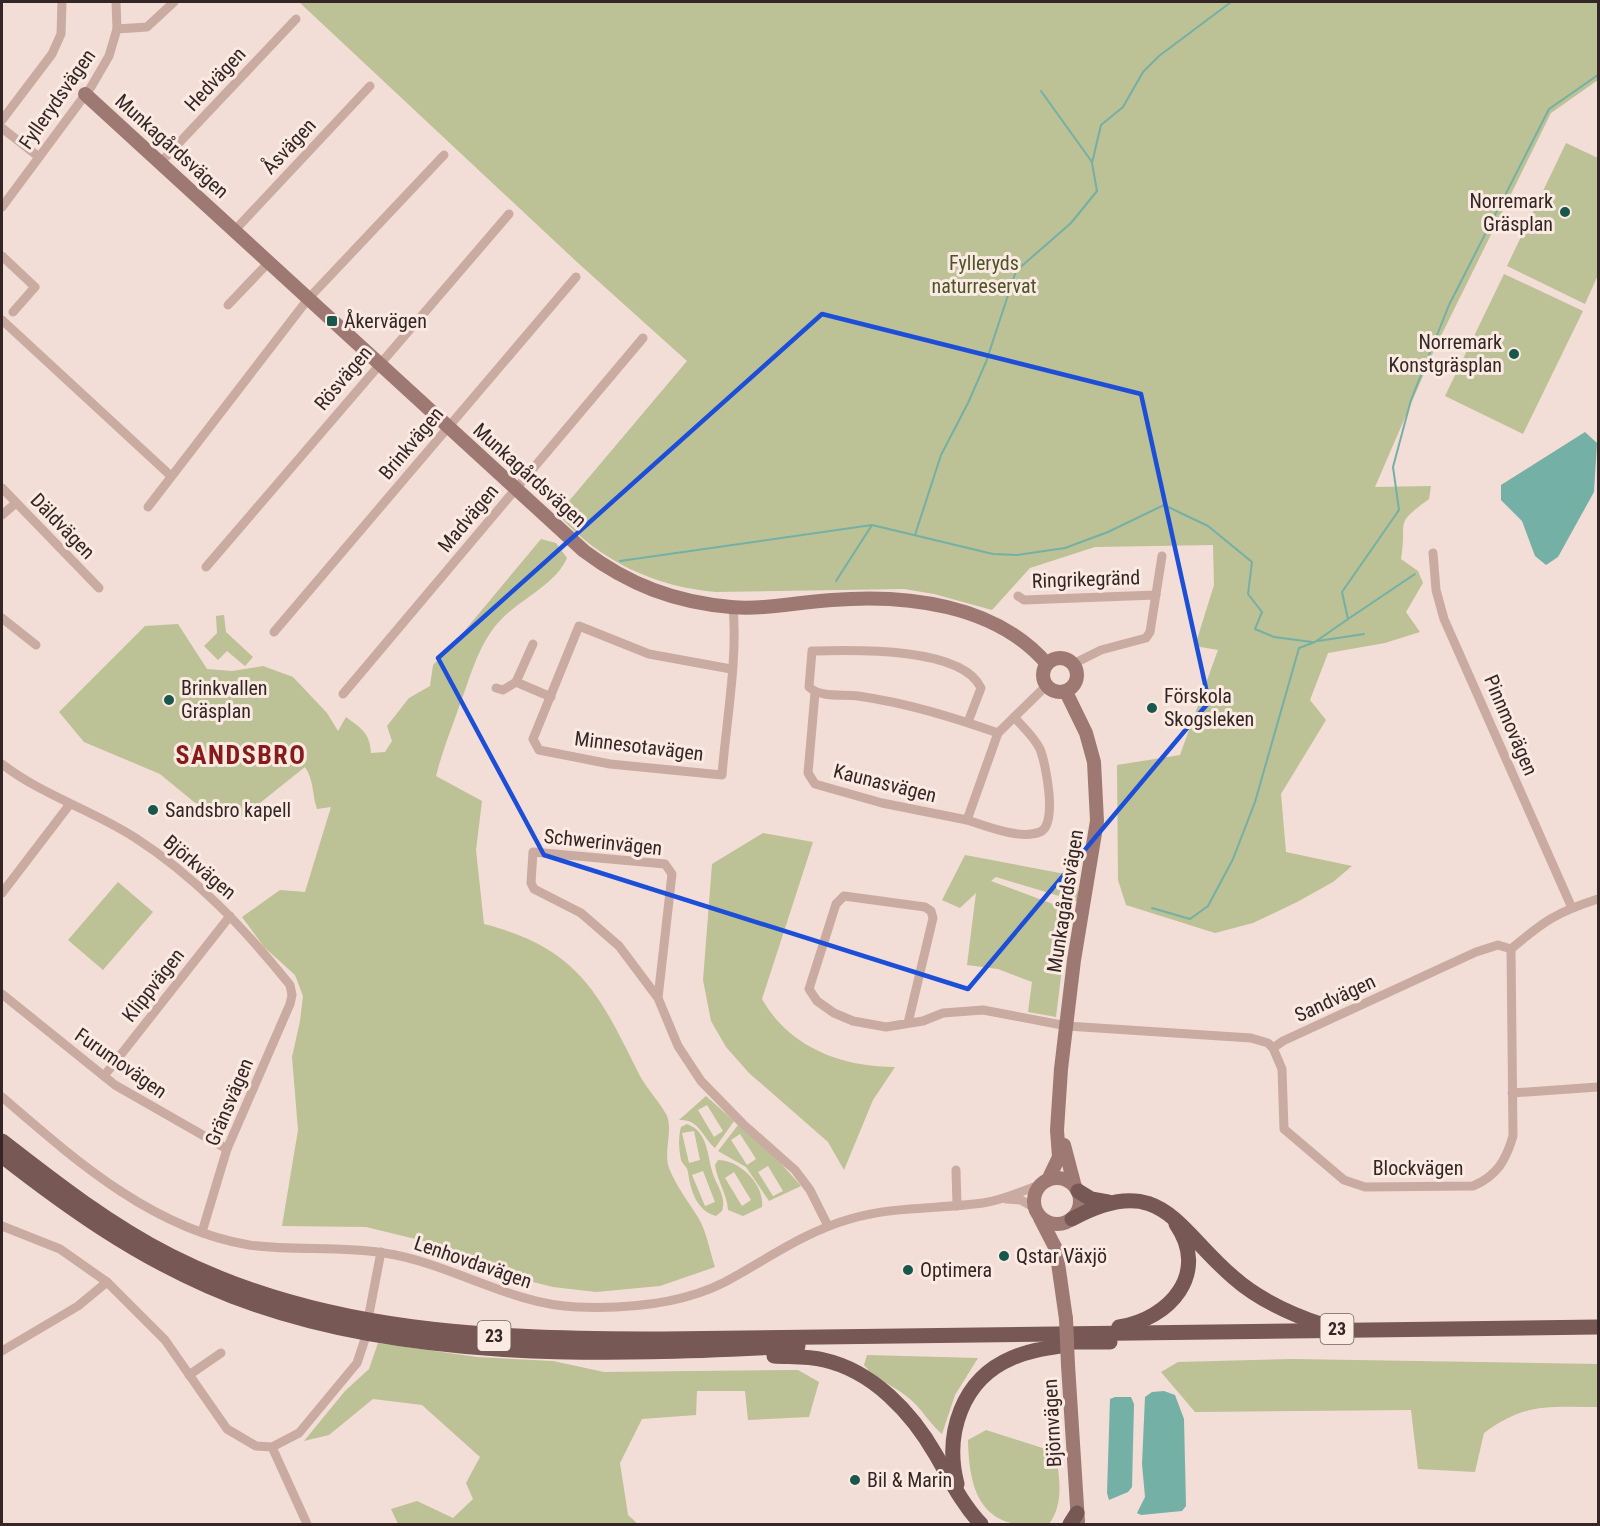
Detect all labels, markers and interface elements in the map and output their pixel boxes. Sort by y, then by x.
street label: Hedvägen [179,42,251,116]
street label: Fyllerydsvägen [14,44,100,154]
street label: Munkagårdsvägen [110,89,234,203]
street label: Åsvägen [257,113,321,179]
place label: Norremark Gräsplan [1469,189,1553,236]
marker: Norremark Gräsplan [1558,205,1572,219]
park label: Fylleryds naturreservat [932,251,1037,298]
place label: Åkervägen [344,309,427,333]
marker: Åkervägen [325,314,339,328]
place label: Norremark Konstgräsplan [1389,330,1502,377]
street label: Rösvägen [309,341,377,415]
marker: Norremark Konstgräsplan [1507,347,1521,361]
street label: Brinkvägen [374,402,448,484]
street label: Munkagårdsvägen [468,418,592,532]
street label: Madvägen [433,479,503,557]
street label: Däldvägen [26,488,100,564]
street label: Ringrikegränd [1031,565,1141,593]
street label: Pinnmovägen [1479,671,1543,779]
place label: Brinkvallen Gräsplan [181,676,268,723]
place label: Förskola Skogsleken [1164,684,1254,731]
marker: Brinkvallen Gräsplan [162,693,176,707]
marker: Förskola Skogsleken [1145,701,1159,715]
street label: Minnesotavägen [573,726,705,766]
district label: SANDSBRO [176,740,306,770]
street label: Kaunasvägen [831,759,939,807]
place label: Sandsbro kapell [165,798,291,822]
marker: Sandsbro kapell [146,803,160,817]
street label: Schwerinvägen [543,824,663,860]
street label: Munkagårdsvägen [1042,828,1088,974]
street label: Björkvägen [159,830,241,904]
street label: Klippvägen [117,943,189,1027]
street label: Sandvägen [1291,969,1379,1027]
street label: Furumovägen [70,1023,172,1103]
street label: Gränsvägen [200,1055,258,1149]
street label: Blockvägen [1373,1156,1463,1180]
street label: Lenhovdavägen [411,1231,535,1293]
place label: Qstar Växjö [1016,1244,1107,1268]
marker: Qstar Växjö [997,1249,1011,1263]
place label: Optimera [920,1258,992,1282]
marker: Optimera [901,1263,915,1277]
road number: 23 [1320,1314,1354,1344]
road number: 23 [478,1321,510,1351]
street label: Björnvägen [1038,1378,1066,1468]
place label: Bil & Marin [867,1468,952,1492]
marker: Bil & Marin [848,1473,862,1487]

